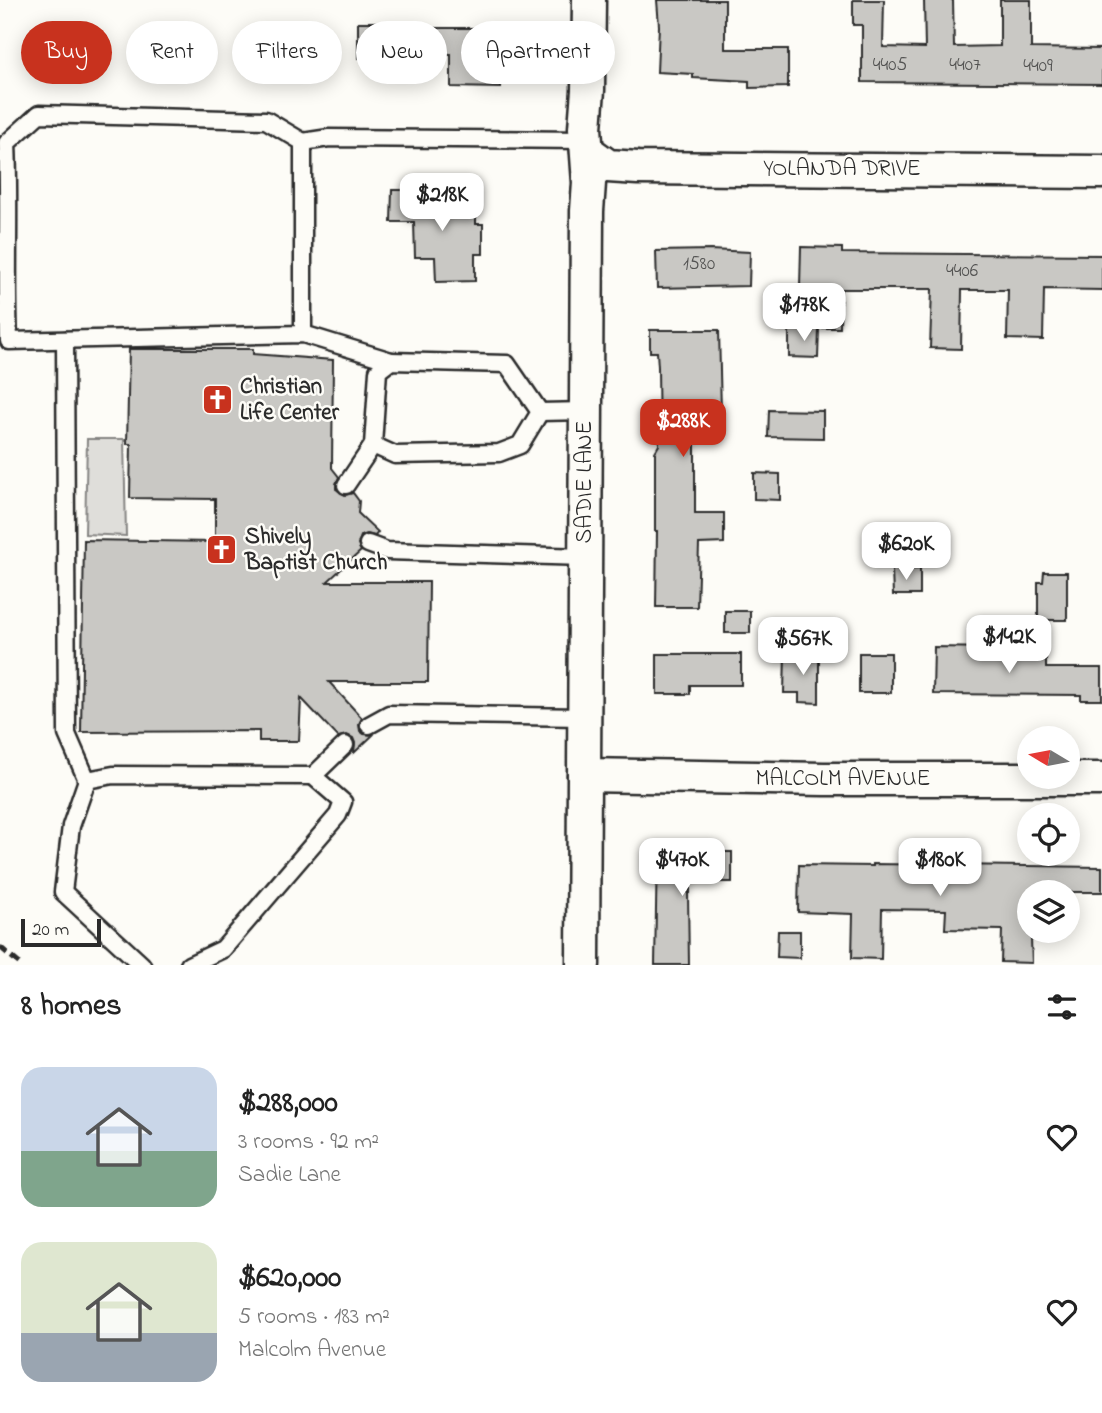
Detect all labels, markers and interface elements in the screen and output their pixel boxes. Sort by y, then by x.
chip: Buy [21,21,112,84]
chip: Rent [126,21,218,84]
chip: Filters [232,21,342,84]
chip: New [356,21,447,84]
chip: Apartment [461,21,615,84]
house number: 4405 [873,52,907,79]
house number: 4407 [949,52,981,79]
house number: 4409 [1023,53,1053,80]
street label: YOLANDA DRIVE [763,153,921,186]
pin: $218K [393,174,491,233]
text: $218K [416,179,468,212]
house number: 1580 [683,251,715,278]
house number: 4406 [946,258,978,285]
pin: $178K [755,284,853,343]
text: $178K [779,289,829,322]
place label: Christian Life Center [240,371,340,430]
church icon: Christian Life Center [200,383,234,417]
pin: $288K [634,400,732,459]
text: $288K [656,405,710,438]
street label: SADIE LANE [569,420,602,544]
place label: Shively Baptist Church [244,521,387,580]
pin: $620K [857,522,955,582]
text: $620K [878,528,934,561]
church icon: Shively Baptist Church [205,533,239,567]
pin: $142K [960,616,1058,675]
pin: $567K [754,618,852,677]
text: $142K [982,621,1036,654]
text: $567K [774,623,832,656]
north arrow [1017,726,1080,789]
map controls [1017,726,1080,943]
street label: MALCOLM AVENUE [756,763,930,796]
button: locate [1017,803,1080,866]
pin: $470K [633,838,731,898]
pin: $180K [891,838,989,898]
text: $470K [655,844,709,877]
text: $180K [915,844,965,877]
button: layers [1017,880,1080,943]
scale bar [21,916,102,948]
text: 20 m [32,917,69,944]
text: 8 homes [21,985,122,1029]
icon: filters [1043,988,1081,1026]
text: $288,000 [238,1082,338,1126]
icon: home [77,1095,161,1179]
icon: heart [1043,1118,1081,1156]
text: 3 rooms · 92 m² [238,1126,379,1159]
text: Sadie Lane [238,1159,341,1192]
text: $620,000 [238,1257,341,1301]
icon: home [77,1270,161,1354]
icon: heart [1043,1293,1081,1331]
text: 5 rooms · 183 m² [238,1301,390,1334]
text: Malcolm Avenue [238,1334,386,1367]

